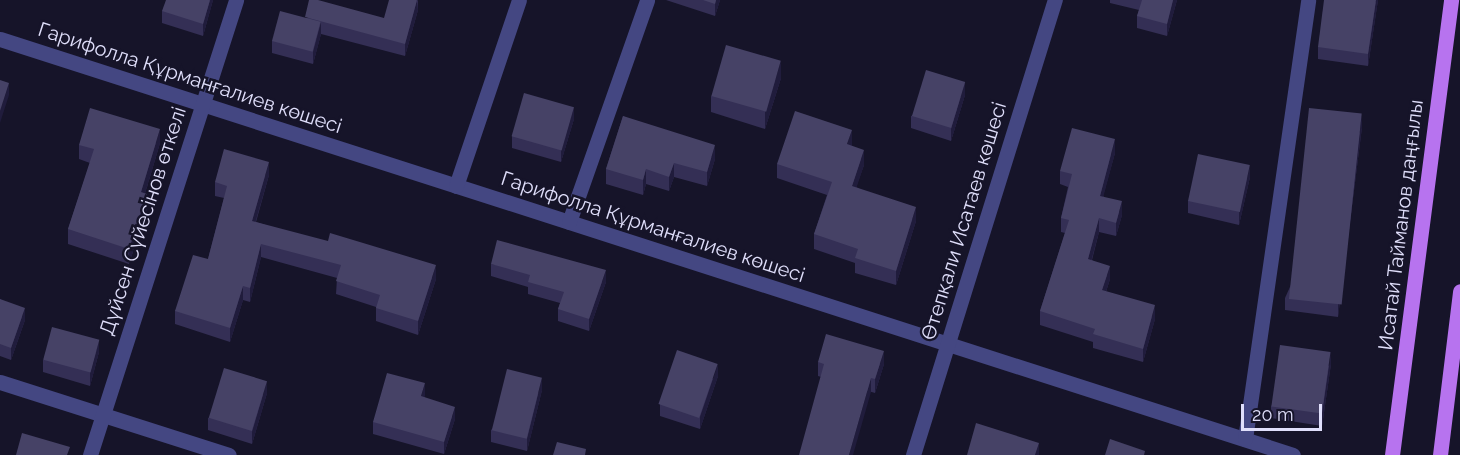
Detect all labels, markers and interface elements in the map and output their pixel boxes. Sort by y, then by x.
street label: Гарифолла Құрманғалиев көшесі [35,17,345,139]
street label: Исатай Тайманов даңғылы [1374,98,1428,352]
street label: Өтепқали Исатаев көшесі [916,99,1012,343]
street label: Дүйсен Сүйесінов өткелі [95,104,191,338]
street label: Гарифолла Құрманғалиев көшесі [498,166,808,288]
scale bar [1244,392,1325,430]
text: 20 m [1252,404,1294,425]

